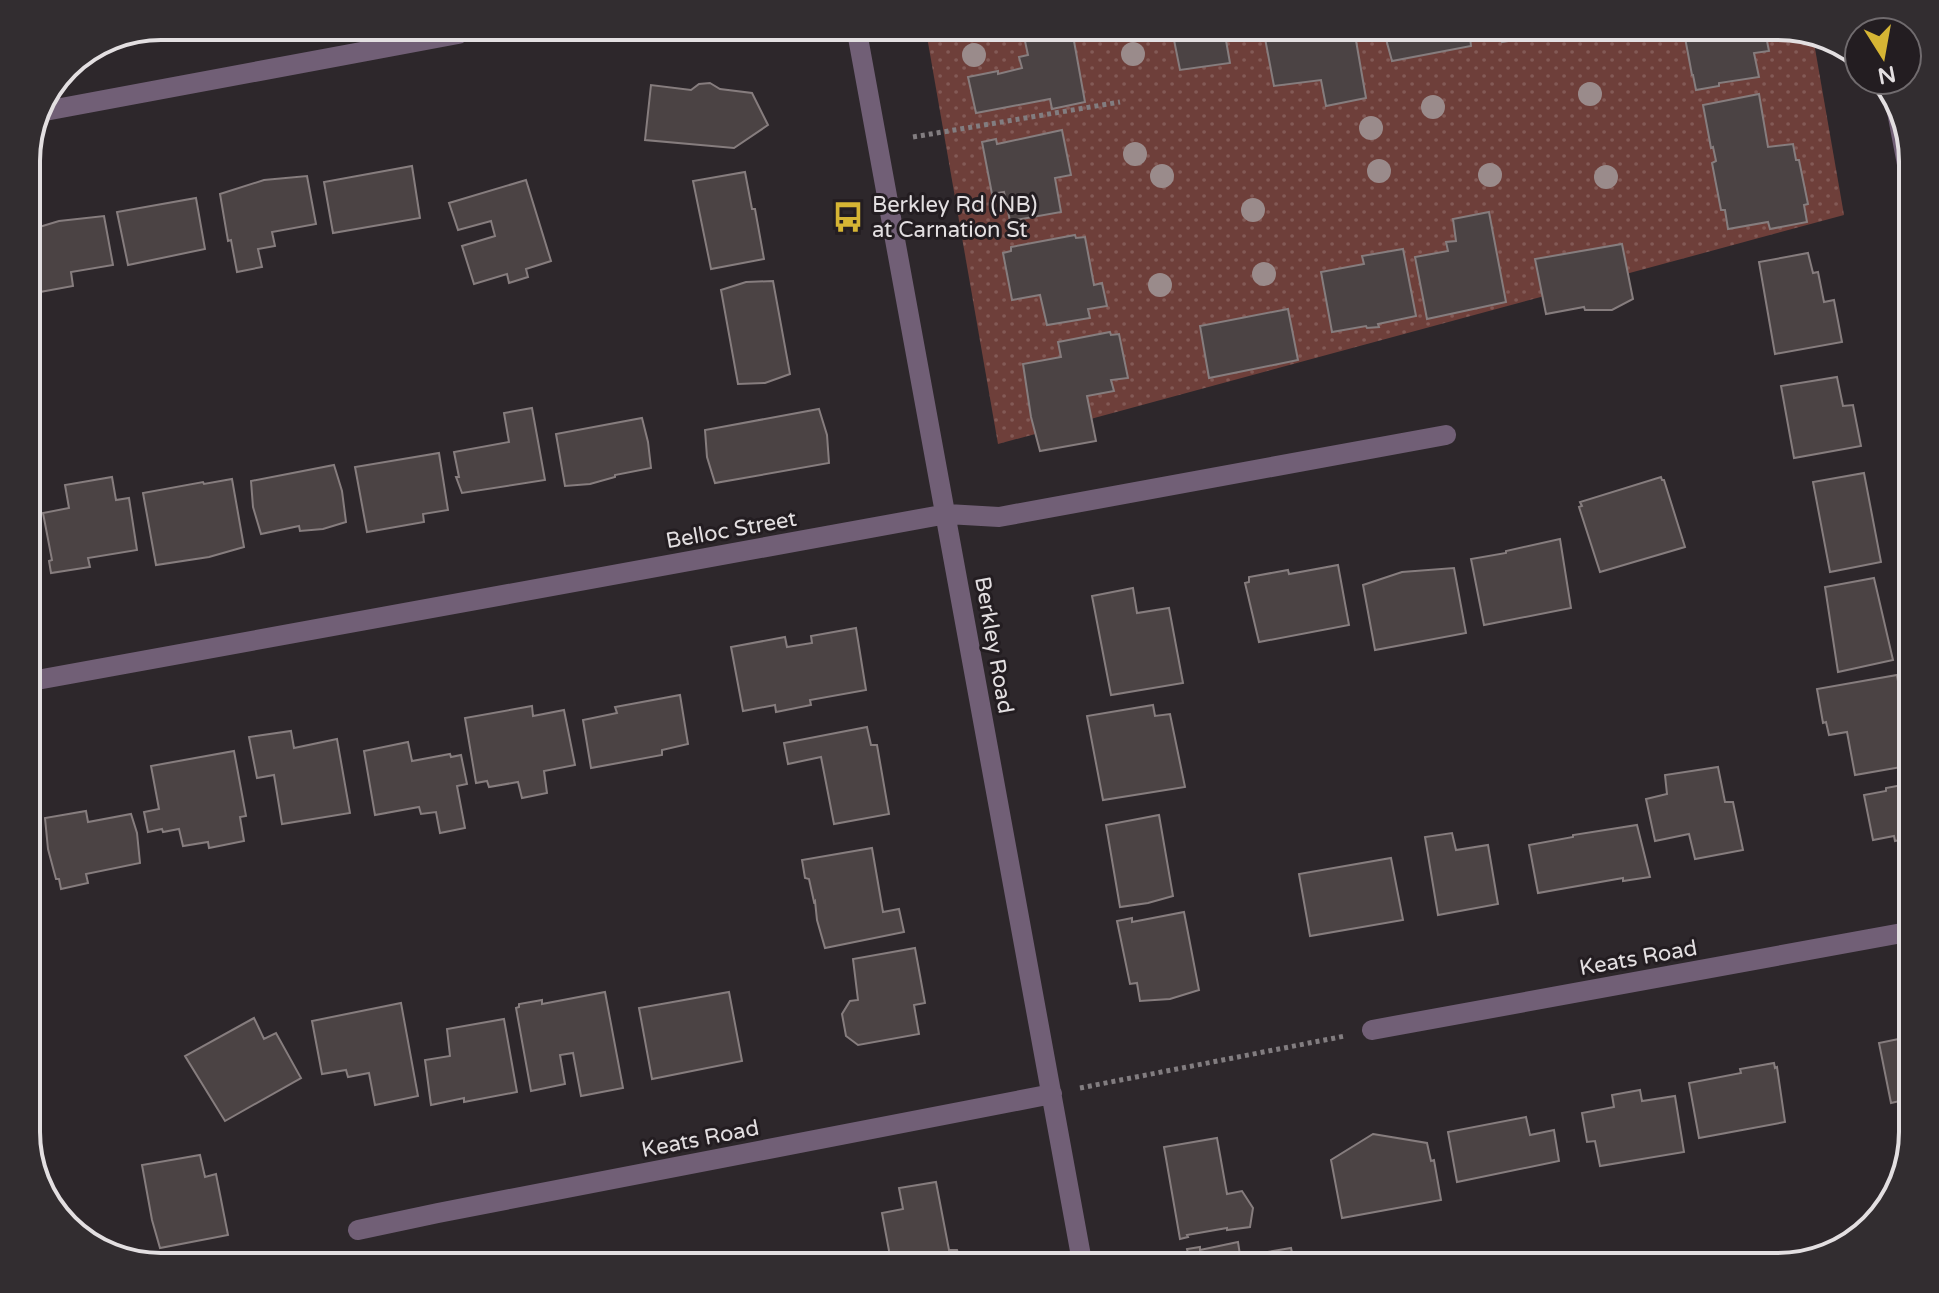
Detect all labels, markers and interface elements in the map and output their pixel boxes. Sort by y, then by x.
north arrow [1843,16,1923,96]
text: N [1875,60,1898,89]
place label: Berkley Rd (NB) at Carnation St [872,192,1037,243]
bus stop icon: Berkley Rd (NB) at Carnation St [831,200,865,234]
street label: Belloc Street [664,506,799,554]
street label: Berkley Road [969,575,1019,716]
street label: Keats Road [1577,935,1699,981]
street label: Keats Road [639,1115,761,1163]

